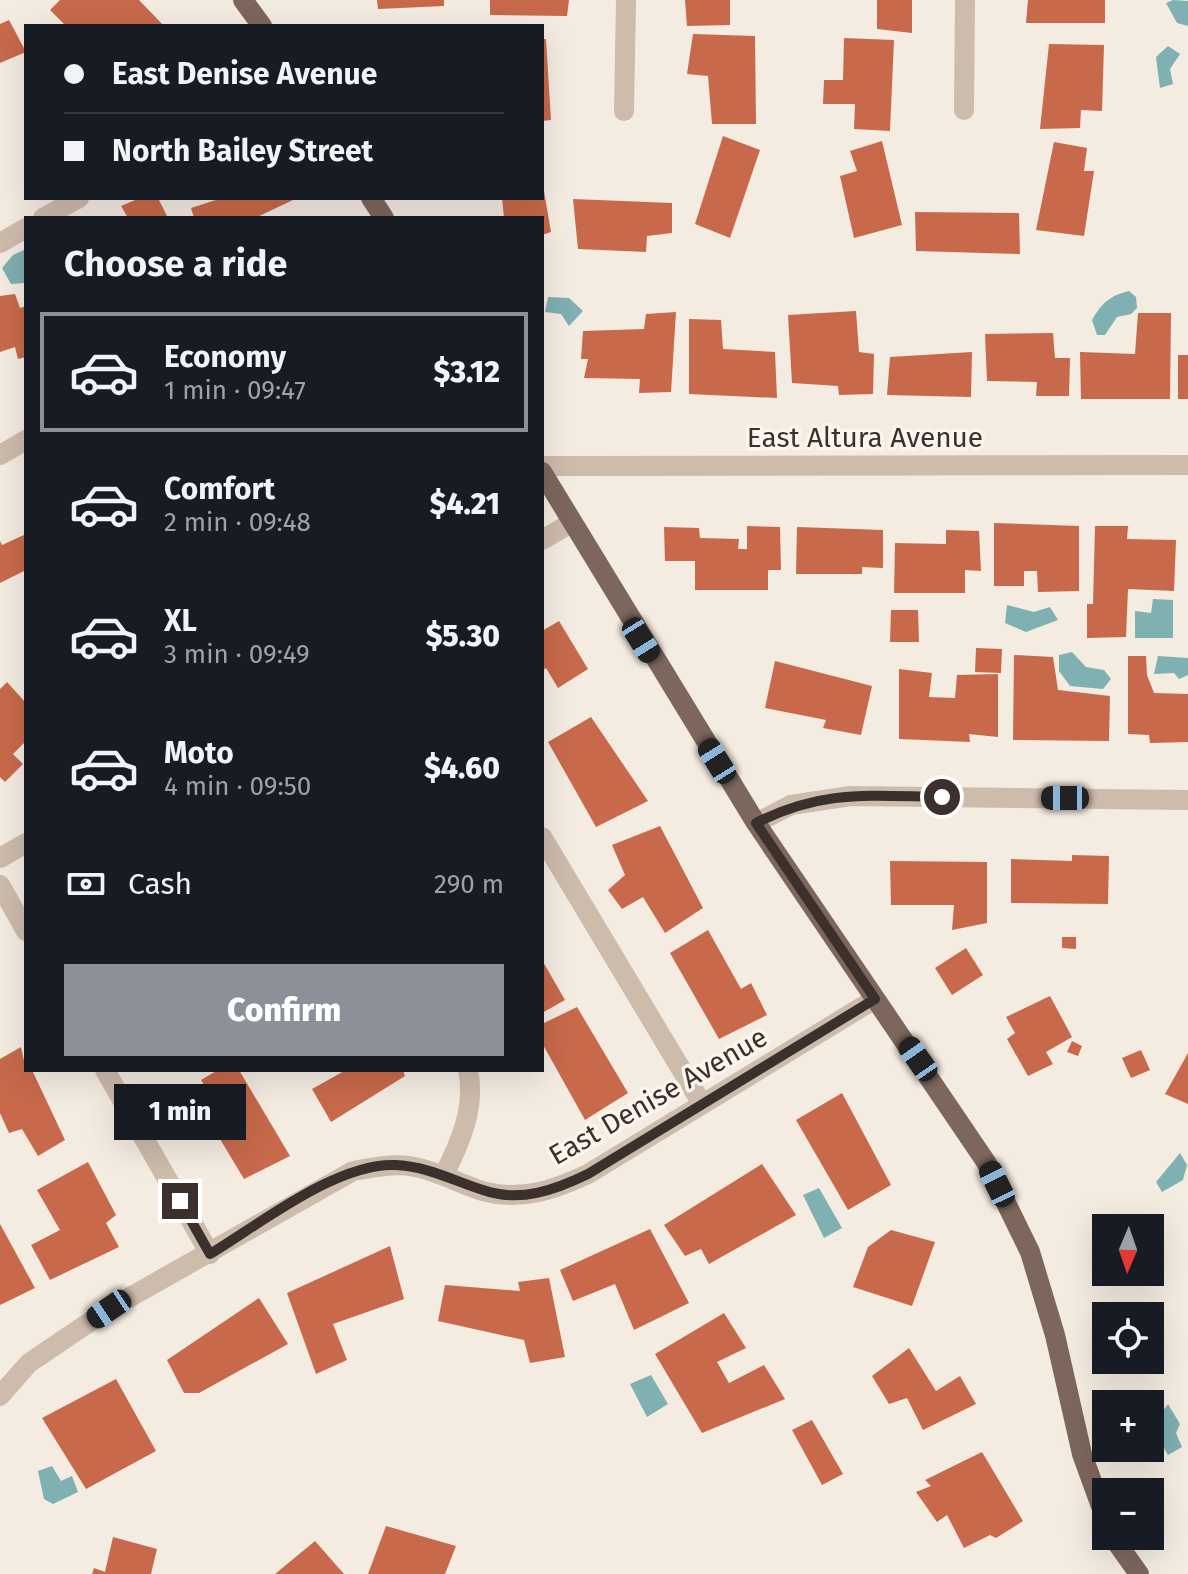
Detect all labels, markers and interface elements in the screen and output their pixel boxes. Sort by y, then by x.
text: East Denise Avenue [112,56,377,92]
text: North Bailey Street [112,133,373,169]
text: Choose a ride [64,242,287,286]
icon: car [68,336,140,408]
text: Economy [164,339,286,375]
text: $3.12 [433,354,500,390]
text: 1 min · 09:47 [164,375,306,406]
street label: East Altura Avenue [747,421,983,454]
icon: car [68,468,140,540]
text: Comfort [164,471,275,507]
text: $4.21 [430,486,500,522]
text: 2 min · 09:48 [164,507,311,538]
icon: car [68,600,140,672]
text: XL [164,603,197,639]
car [618,613,664,667]
text: $5.30 [426,618,500,654]
text: 3 min · 09:49 [164,639,310,670]
icon: car [68,732,140,804]
car [694,734,740,788]
text: Moto [164,735,234,771]
text: $4.60 [424,750,500,786]
text: 4 min · 09:50 [164,771,311,802]
route start [924,779,960,815]
car [1041,786,1089,810]
icon: cash [64,862,108,906]
text: Cash [128,866,192,902]
text: 290 m [434,869,504,900]
button: Confirm [64,964,504,1056]
street label: East Denise Avenue [543,1020,773,1172]
car [894,1032,942,1086]
callout: 1 min [114,1085,246,1141]
text: 1 min [149,1096,211,1127]
car [976,1157,1018,1211]
route end [162,1183,198,1219]
north arrow [1092,1214,1164,1286]
map controls [1092,1214,1164,1550]
car [82,1286,136,1332]
button: locate [1092,1302,1164,1374]
button: + [1092,1390,1164,1462]
button: − [1092,1478,1164,1550]

